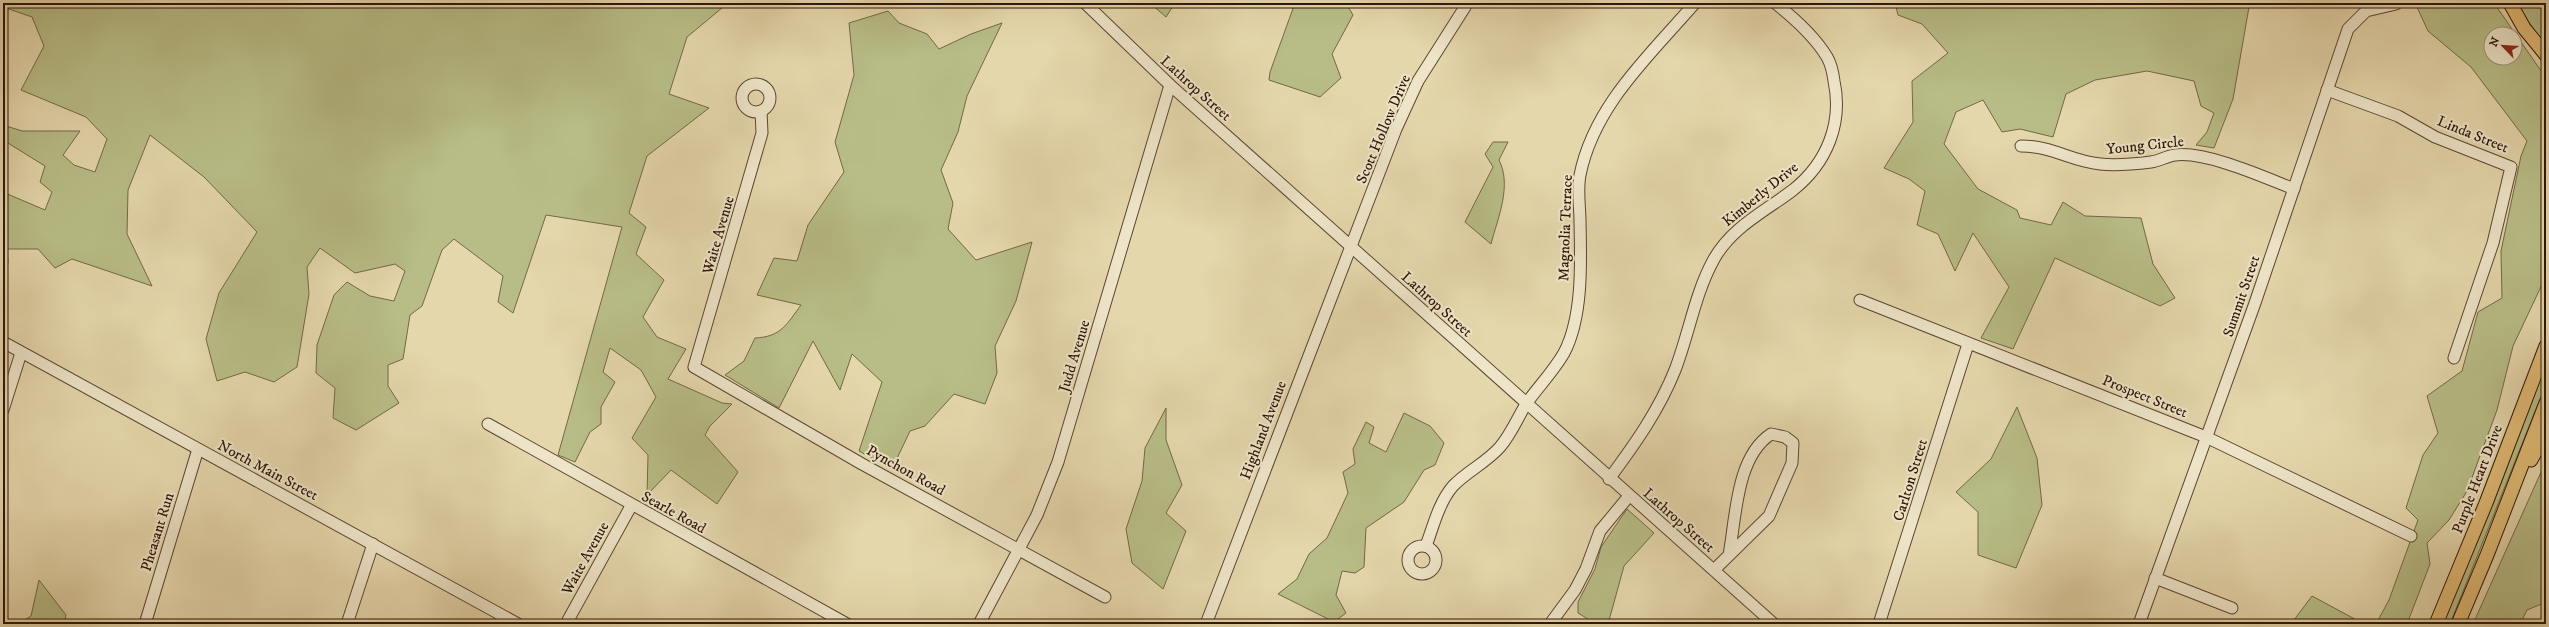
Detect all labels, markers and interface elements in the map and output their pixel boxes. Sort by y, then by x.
north arrow [2483,26,2523,66]
text: N [2487,35,2503,49]
street label: Lathrop Street [1156,52,1235,125]
street label: Scott Hollow Drive [1352,72,1415,187]
street label: Linda Street [2434,112,2511,157]
street label: Young Circle [2105,132,2185,159]
street label: Kimberly Drive [1718,158,1802,231]
street label: Magnolia Terrace [1554,174,1577,282]
street label: Waite Avenue [698,194,739,277]
street label: Summit Street [2219,253,2264,339]
street label: Lathrop Street [1397,268,1476,341]
street label: Judd Avenue [1054,318,1094,396]
street label: Prospect Street [2099,371,2190,422]
street label: Highland Avenue [1236,378,1291,482]
street label: Purple Heart Drive [2448,422,2507,536]
street label: North Main Street [214,436,321,505]
street label: Carlton Street [1889,437,1932,524]
street label: Pynchon Road [863,441,949,500]
street label: Lathrop Street [1639,484,1719,557]
street label: Searle Road [638,487,710,538]
street label: Pheasant Run [137,490,178,574]
street label: Waite Avenue [557,518,613,599]

